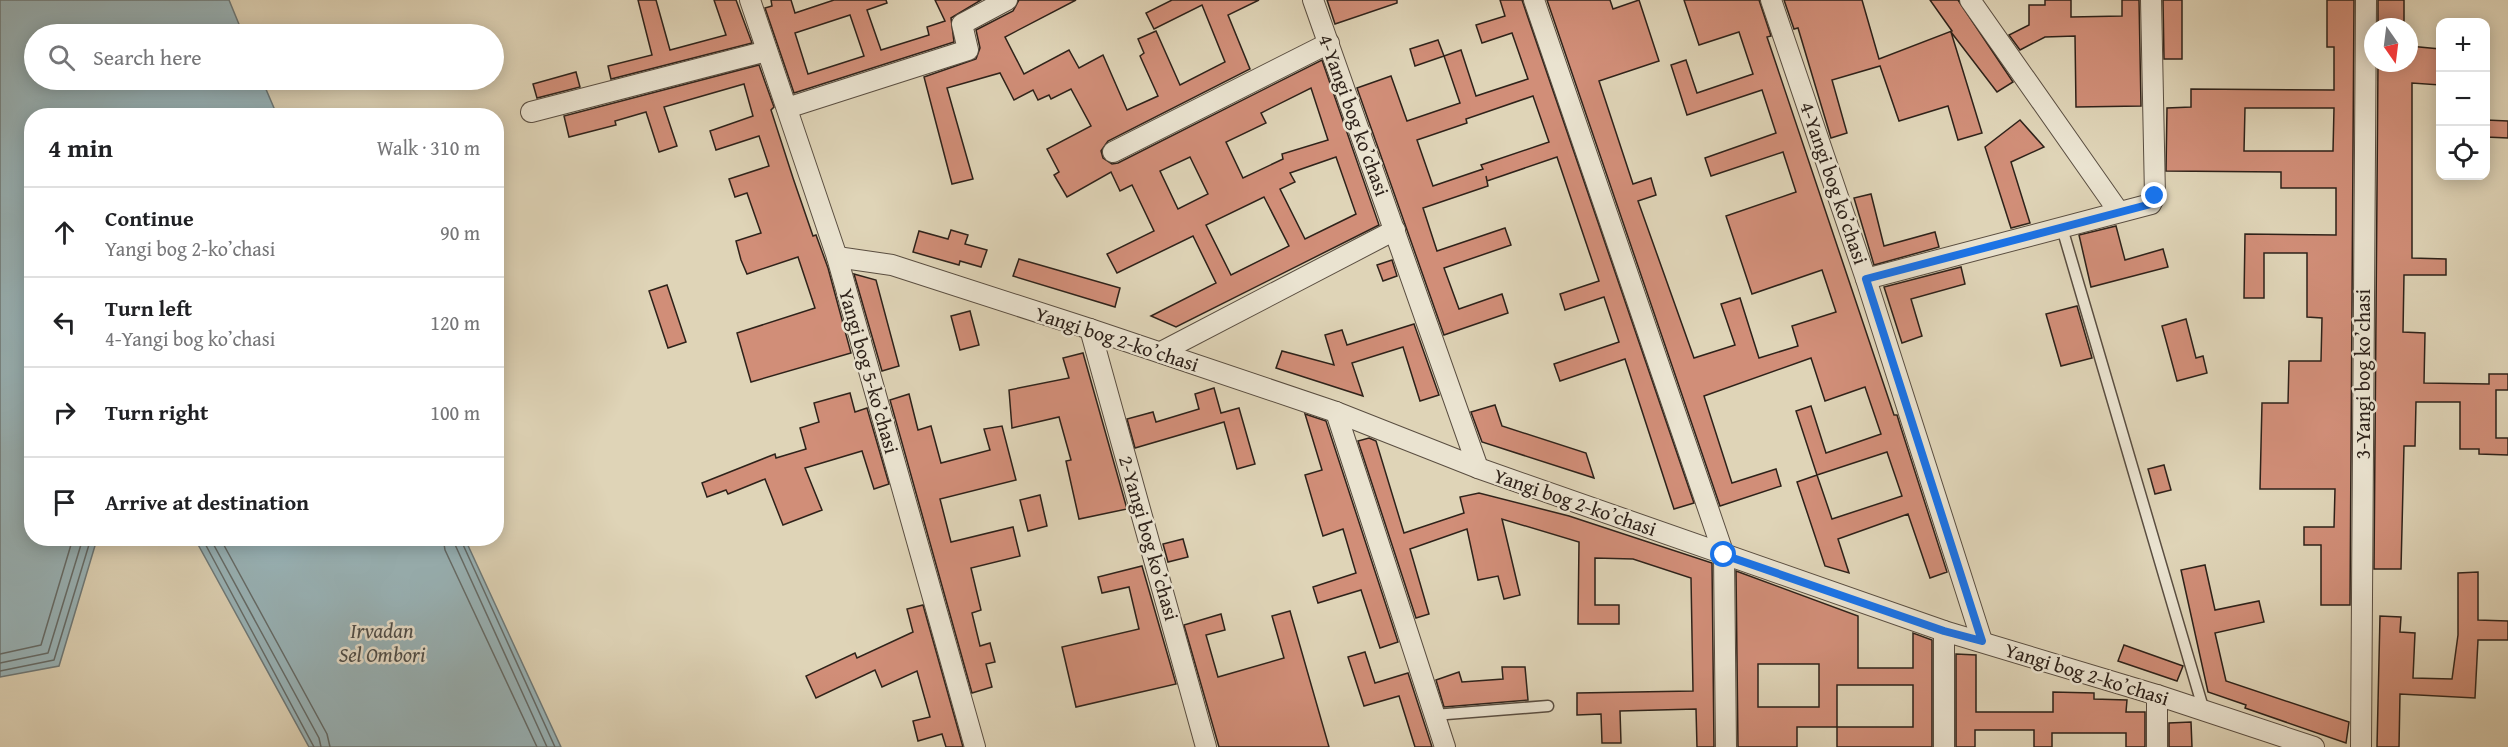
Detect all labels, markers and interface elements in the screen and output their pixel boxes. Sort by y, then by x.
north arrow [2364,18,2418,72]
map controls [2436,18,2490,180]
button: + [2436,18,2490,72]
search box [24,24,504,90]
street label: 4-Yangi bog koʼchasi [1312,30,1397,200]
icon: search [45,41,78,74]
text: Search here [93,41,202,73]
button: − [2436,72,2490,126]
street label: 4-Yangi bog koʼchasi [1793,98,1876,268]
button: locate [2436,126,2490,180]
text: 4 min [48,128,113,167]
text: Walk · 310 m [377,133,480,162]
route end [2141,182,2167,208]
text: Continue [105,202,194,234]
icon: ahead [48,216,81,249]
text: 90 m [440,218,480,247]
text: Yangi bog 2-koʼchasi [105,234,275,263]
street label: Yangi bog 5-koʼchasi [832,285,907,457]
street label: 3-Yangi bog koʼchasi [2348,288,2377,459]
text: Turn left [105,292,192,324]
street label: Yangi bog 2-koʼchasi [1032,298,1203,379]
icon: left [48,306,81,339]
text: 120 m [430,308,480,337]
text: 4-Yangi bog koʼchasi [105,324,275,353]
icon: right [48,396,81,429]
text: Turn right [105,396,208,428]
text: 100 m [430,398,480,427]
street label: 2-Yangi bog koʼchasi [1112,452,1187,624]
street label: Yangi bog 2-koʼchasi [1490,460,1661,543]
icon: arrive [48,486,81,519]
text: Arrive at destination [105,486,309,518]
route start [1710,541,1736,567]
water label: Irvadan Sel Ombori [339,615,426,670]
street label: Yangi bog 2-koʼchasi [2001,635,2173,712]

